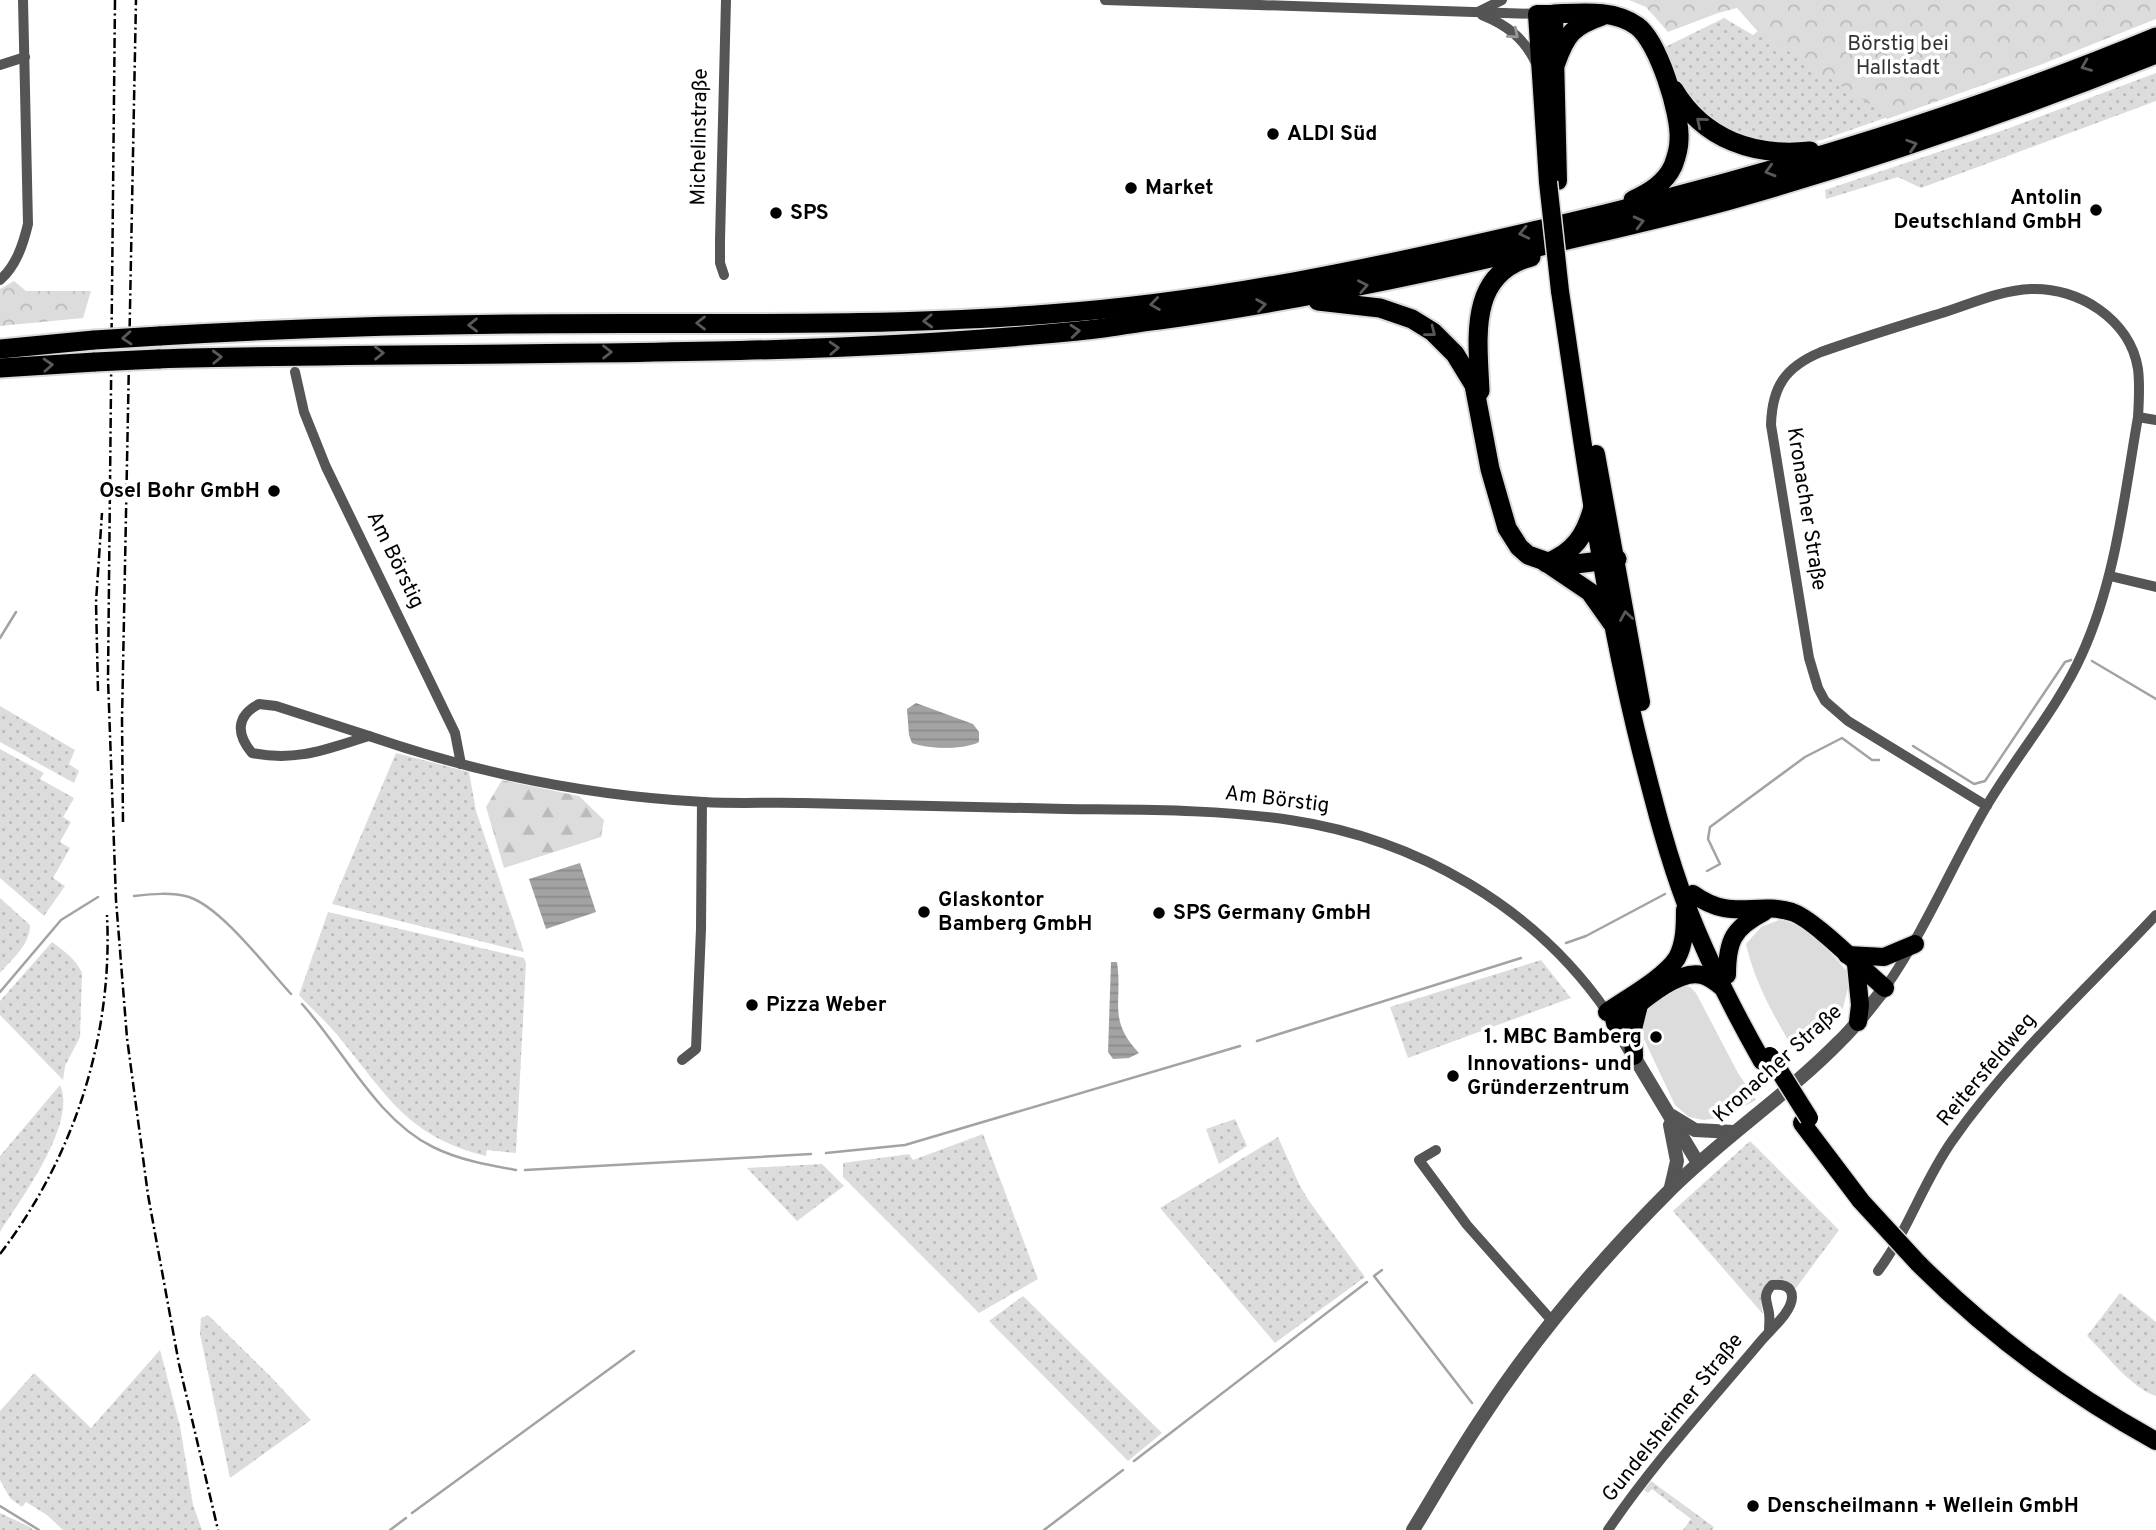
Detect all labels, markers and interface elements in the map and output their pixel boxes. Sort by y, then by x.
one-way arrow [1506,26,1519,38]
park label: Börstig bei Hallstadt [1847,31,1949,82]
one-way arrow [2080,57,2092,71]
street label: Michelinstraße [685,68,715,206]
one-way arrow [1696,118,1709,130]
place label: ALDI Süd [1287,121,1377,148]
marker: ALDI Süd [1265,126,1281,142]
one-way arrow [1905,138,1917,153]
one-way arrow [1764,163,1776,177]
place label: Market [1145,175,1214,202]
marker: Market [1123,180,1139,196]
place label: Antolin Deutschland GmbH [1893,185,2082,236]
place label: SPS [790,200,829,227]
marker: Antolin Deutschland GmbH [2088,202,2104,218]
marker: SPS [768,205,784,221]
one-way arrow [1633,216,1645,230]
one-way arrow [1518,225,1530,240]
one-way arrow [1357,280,1369,295]
one-way arrow [1149,296,1161,311]
one-way arrow [1255,298,1266,313]
one-way arrow [922,313,933,328]
one-way arrow [695,315,705,331]
one-way arrow [467,317,478,332]
one-way arrow [1070,324,1081,339]
one-way arrow [1424,324,1436,337]
one-way arrow [121,330,132,345]
one-way arrow [829,341,840,356]
one-way arrow [602,344,613,360]
one-way arrow [374,346,385,361]
one-way arrow [212,349,223,365]
one-way arrow [42,357,53,372]
street label: Kronacher Straße [1780,425,1832,593]
place label: Osel Bohr GmbH [99,478,260,505]
marker: Osel Bohr GmbH [266,483,282,499]
street label: Am Börstig [360,507,430,613]
one-way arrow [1619,610,1634,622]
street label: Am Börstig [1223,780,1331,820]
place label: Glaskontor Bamberg GmbH [938,887,1092,938]
place label: SPS Germany GmbH [1173,900,1371,927]
marker: Glaskontor Bamberg GmbH [916,904,932,920]
marker: SPS Germany GmbH [1151,905,1167,921]
place label: Pizza Weber [766,992,887,1019]
marker: Pizza Weber [744,997,760,1013]
street label: Kronacher Straße [1708,999,1848,1129]
street label: Reitersfeldweg [1932,1008,2042,1132]
place label: 1. MBC Bamberg [1484,1024,1642,1051]
marker: 1. MBC Bamberg [1648,1029,1664,1045]
place label: Innovations- und Gründerzentrum [1467,1051,1632,1102]
marker: Innovations- und Gründerzentrum [1445,1068,1461,1084]
street label: Gundelsheimer Straße [1597,1328,1749,1508]
place label: Denscheilmann + Wellein GmbH [1767,1493,2079,1520]
marker: Denscheilmann + Wellein GmbH [1745,1498,1761,1514]

